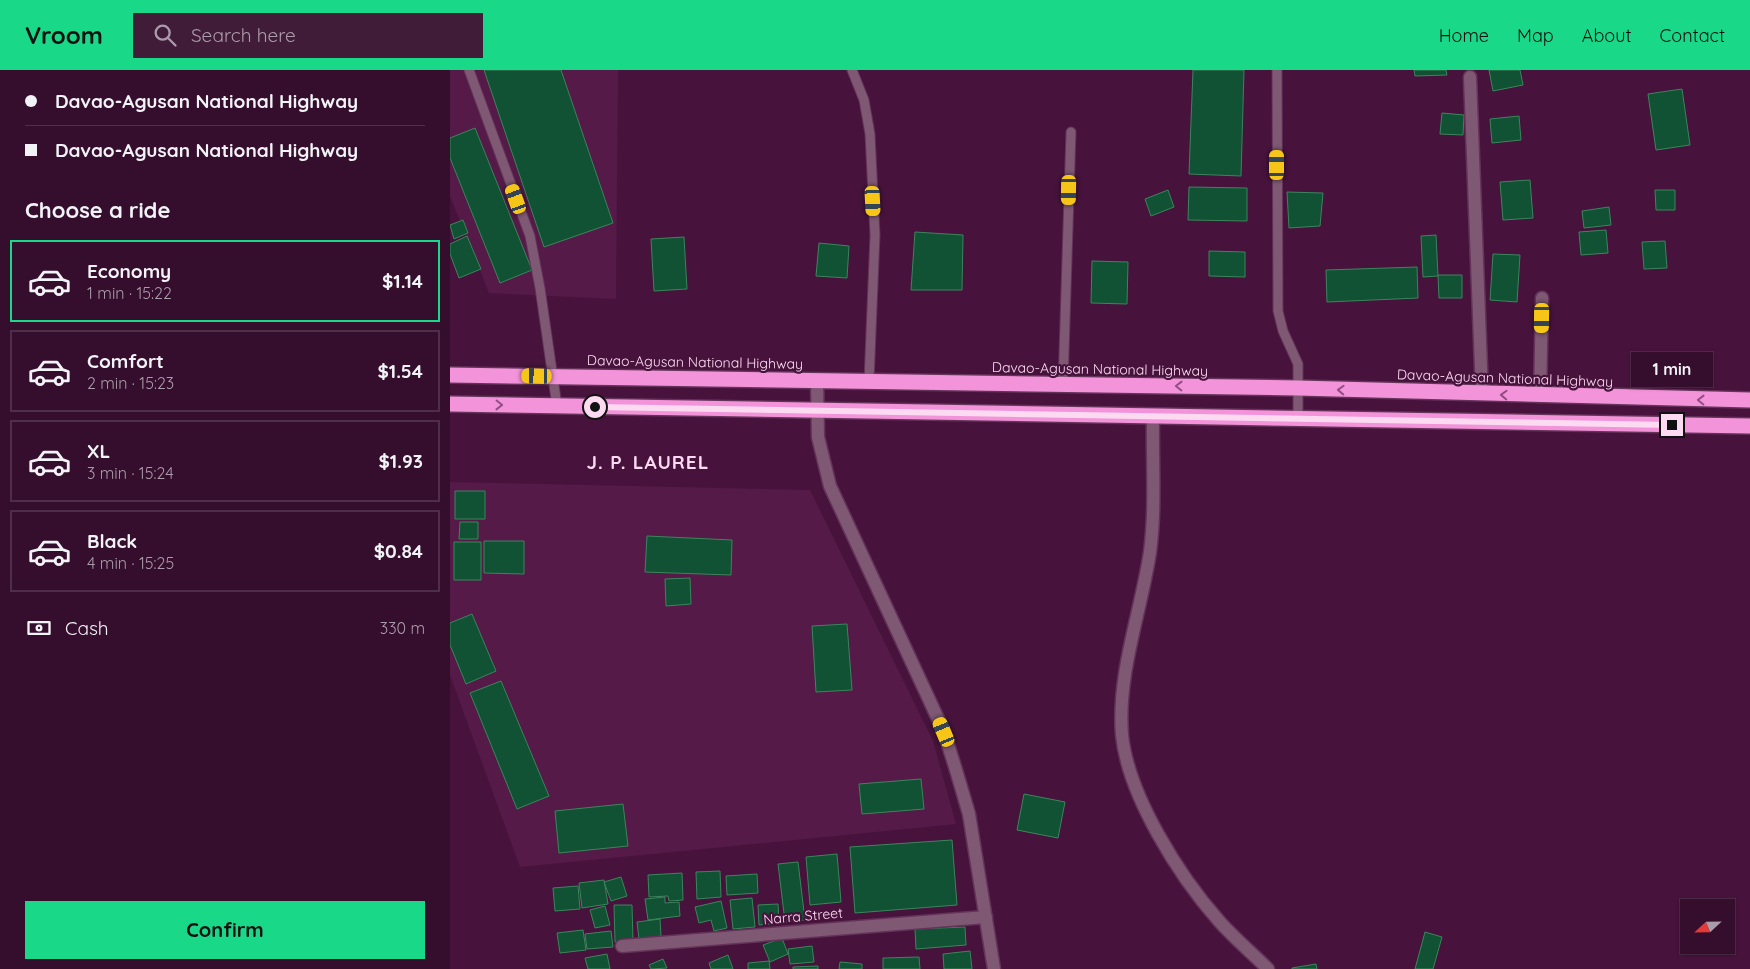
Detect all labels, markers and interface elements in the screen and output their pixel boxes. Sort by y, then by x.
search box [133,13,483,58]
text: Vroom [25,20,103,50]
icon: search [151,21,179,49]
text: Search here [191,23,296,47]
text: Home [1439,24,1489,47]
text: Map [1517,24,1554,47]
text: About [1582,24,1632,47]
text: Contact [1660,24,1725,47]
text: Davao-Agusan National Highway [55,89,358,113]
text: Davao-Agusan National Highway [55,138,358,162]
car [1269,150,1284,180]
car [1061,175,1076,205]
car [503,182,528,216]
car [864,186,881,216]
text: Choose a ride [25,196,170,224]
icon: car [27,259,72,304]
text: Economy [87,259,171,283]
text: $1.14 [382,269,423,293]
text: 1 min · 15:22 [87,283,172,303]
car [1534,303,1549,333]
icon: car [27,349,72,394]
text: Comfort [87,349,164,373]
street label: Davao-Agusan National Highway [587,351,803,373]
callout: 1 min [1631,352,1713,388]
street label: Davao-Agusan National Highway [992,358,1208,380]
text: $1.54 [377,359,423,383]
text: 1 min [1653,359,1691,379]
street label: Davao-Agusan National Highway [1397,365,1613,391]
car [521,368,552,384]
text: 2 min · 15:23 [87,373,174,393]
one-way arrow [1175,381,1183,392]
one-way arrow [1337,384,1345,395]
one-way arrow [1500,389,1508,400]
one-way arrow [1697,395,1705,405]
route start [584,396,606,418]
one-way arrow [495,400,503,410]
route end [1661,414,1683,436]
icon: car [27,439,72,484]
text: XL [87,439,110,463]
text: $1.93 [379,449,423,473]
district label: J. P. LAUREL [587,450,709,474]
text: 3 min · 15:24 [87,463,174,483]
icon: car [27,529,72,574]
text: Black [87,529,137,553]
text: $0.84 [374,539,423,563]
text: 4 min · 15:25 [87,553,174,573]
icon: cash [25,614,53,642]
text: Cash [65,616,109,640]
text: 330 m [380,618,425,638]
car [931,715,956,749]
north arrow [1680,899,1735,954]
map controls [1680,899,1735,954]
button: Confirm [25,901,425,959]
street label: Narra Street [762,904,844,928]

